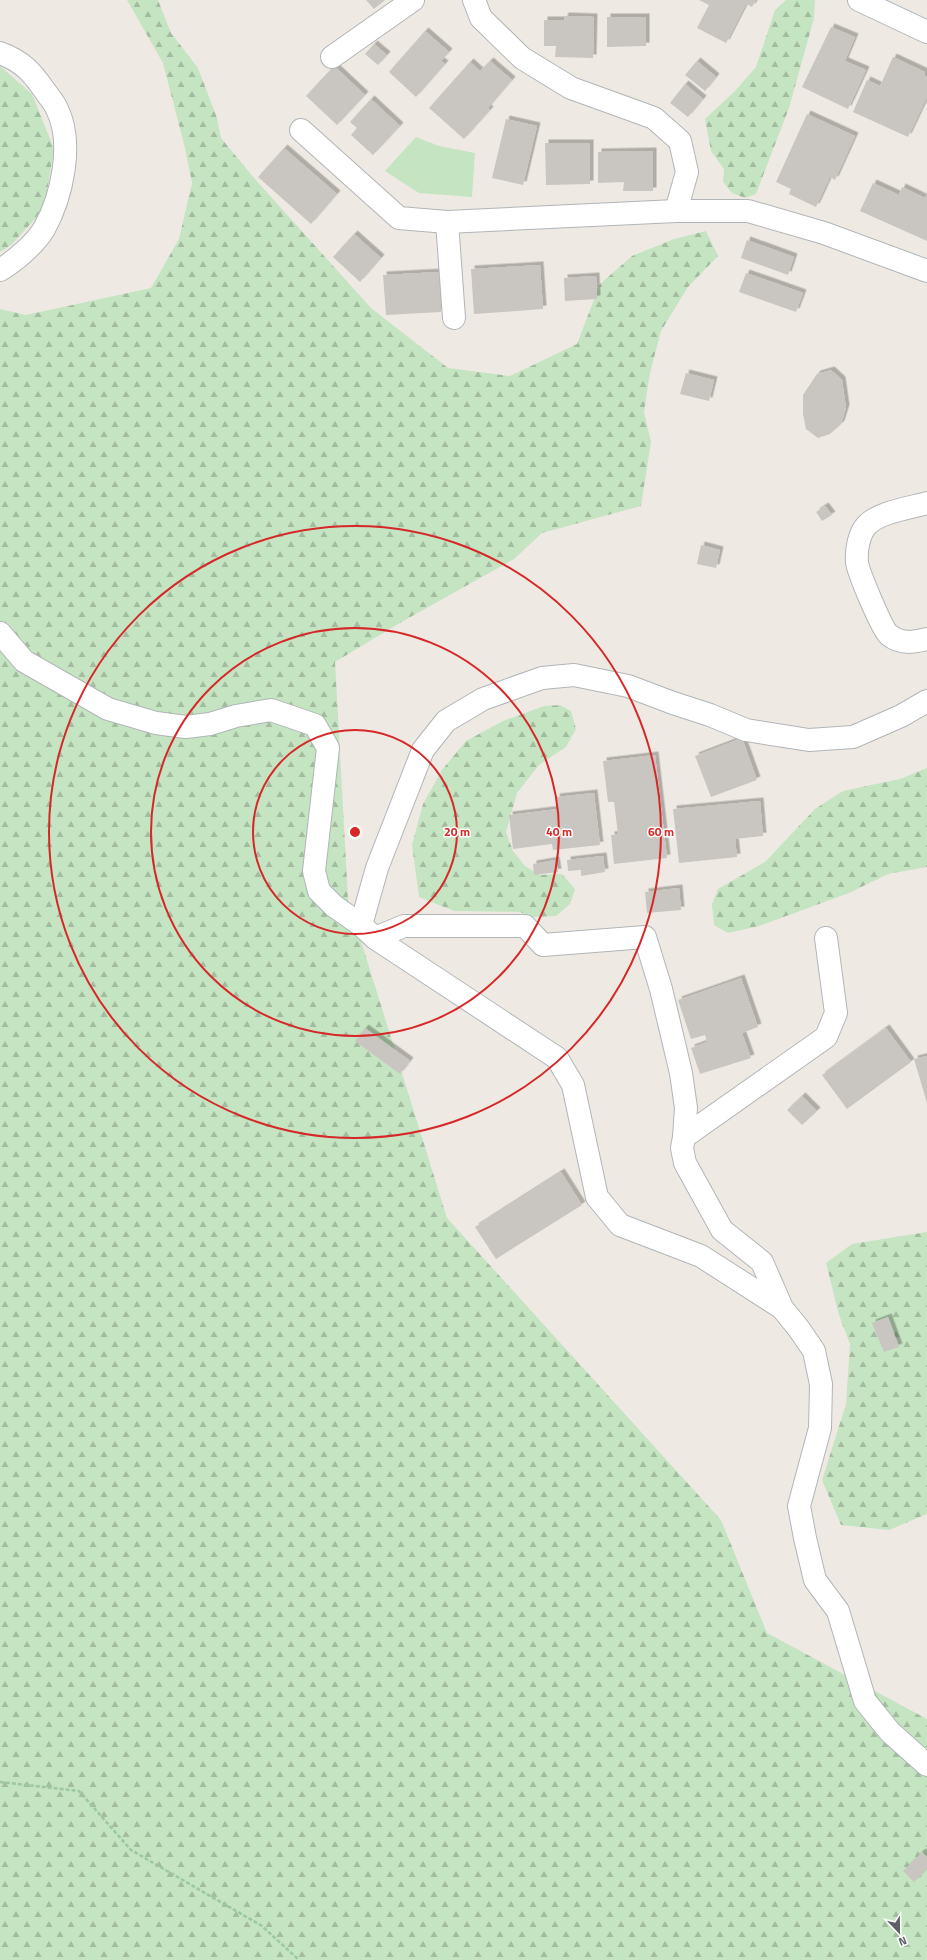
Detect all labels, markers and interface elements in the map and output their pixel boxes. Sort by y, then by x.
text: 20 m [444,822,470,841]
text: 40 m [546,822,572,841]
text: 60 m [648,822,674,841]
centre of rings [348,825,362,839]
north arrow [879,1912,919,1952]
text: N [896,1932,909,1950]

